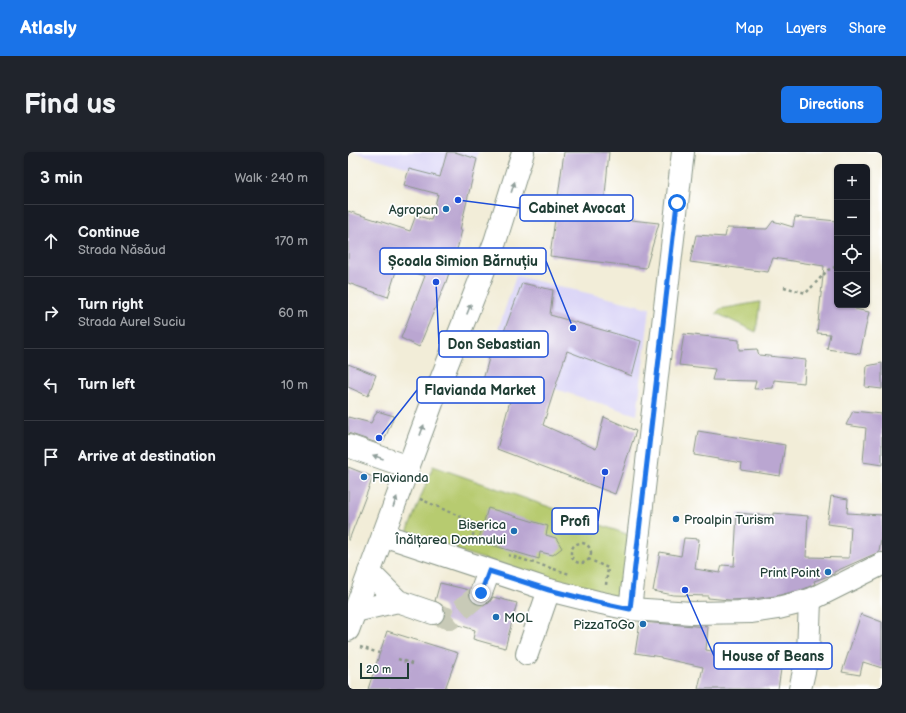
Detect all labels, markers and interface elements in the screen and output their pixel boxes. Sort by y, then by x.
text: Atlasly [20,17,77,40]
text: Map [735,20,763,37]
text: Layers [785,20,827,37]
text: Share [849,20,886,37]
button: Directions [781,86,882,123]
text: Find us [24,88,116,121]
map controls [834,164,870,308]
button: + [834,164,870,200]
text: 3 min [40,168,83,188]
text: Walk · 240 m [234,170,308,186]
one-way arrow [510,181,516,193]
route start [668,194,686,212]
callout: Cabinet Avocat [520,195,633,221]
text: Cabinet Avocat [529,200,626,217]
button: − [834,200,870,236]
place label: Agropan [389,202,438,218]
marker: Agropan [441,204,451,214]
text: Continue [78,223,140,242]
icon: ahead [40,230,62,252]
text: 170 m [275,233,308,249]
button: locate [834,236,870,272]
text: Strada Năsăud [78,242,166,258]
callout: Școala Simion Bărnuțiu [380,248,546,274]
text: Școala Simion Bărnuțiu [388,253,538,270]
button: layers [834,272,870,308]
text: Turn right [78,295,143,314]
icon: right [40,302,62,324]
one-way arrow [466,303,472,315]
text: 60 m [278,305,308,321]
text: Strada Aurel Suciu [78,314,186,330]
callout: Don Sebastian [439,331,548,357]
text: Don Sebastian [448,336,541,353]
icon: left [40,374,62,396]
text: Turn left [78,375,135,394]
text: 10 m [281,377,308,393]
callout: Flavianda Market [417,377,544,403]
text: Flavianda Market [424,382,536,399]
one-way arrow [419,424,425,436]
icon: arrive [40,446,62,468]
text: Arrive at destination [78,447,216,466]
one-way arrow [372,453,384,459]
place label: Flavianda [372,470,429,486]
marker: Flavianda [359,472,369,482]
one-way arrow [393,495,399,507]
callout: Profi [552,508,598,534]
place label: Proalpin Turism [684,512,775,528]
text: Profi [560,513,590,530]
marker: Proalpin Turism [671,514,681,524]
place label: Biserica Înălțarea Domnului [394,517,506,548]
marker: Biserica Înălțarea Domnului [509,526,519,536]
place label: Print Point [760,565,820,581]
marker: Print Point [823,567,833,577]
route end [472,584,490,602]
place label: MOL [504,610,533,626]
marker: MOL [491,612,501,622]
place label: PizzaToGo [573,617,635,633]
marker: PizzaToGo [638,619,648,629]
callout: House of Beans [714,643,832,669]
text: House of Beans [722,648,824,665]
scale bar [360,661,409,680]
text: 20 m [366,663,391,676]

